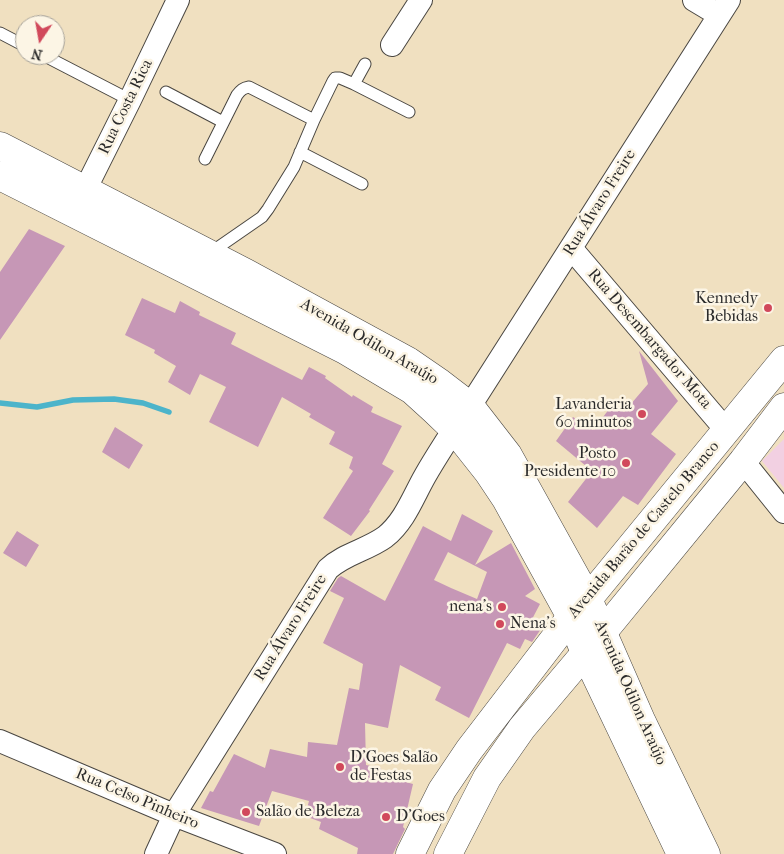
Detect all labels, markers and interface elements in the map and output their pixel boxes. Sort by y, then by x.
north arrow [15,15,65,65]
text: N [30,45,44,64]
street label: Rua Costa Rica [95,56,157,158]
street label: Rua Álvaro Freire [560,146,640,260]
street label: Rua Desembargador Mota [583,265,715,413]
place label: Kennedy Bebidas [695,289,758,327]
street label: Avenida Odilon Araújo [297,295,441,389]
marker: Kennedy Bebidas [762,302,774,314]
place label: Lavanderia 60 minutos [555,395,632,433]
marker: Lavanderia 60 minutos [636,408,648,420]
street label: Avenida Barão de Castelo Branco [564,438,724,622]
place label: Posto Presidente 10 [524,444,616,482]
marker: Posto Presidente 10 [620,457,632,469]
street label: Rua Álvaro Freire [251,571,331,685]
place label: nena's [449,597,492,617]
marker: nena's [496,601,508,613]
place label: Nena's [510,614,556,634]
marker: Nena's [494,618,506,630]
street label: Avenida Odilon Araújo [590,618,670,768]
place label: D'Goes Salão de Festas [350,748,438,786]
marker: D'Goes Salão de Festas [334,761,346,773]
street label: Rua Celso Pinheiro [73,764,201,834]
place label: Salão de Beleza [256,802,360,822]
marker: Salão de Beleza [240,806,252,818]
place label: D'Goes [396,807,445,827]
marker: D'Goes [380,811,392,823]

